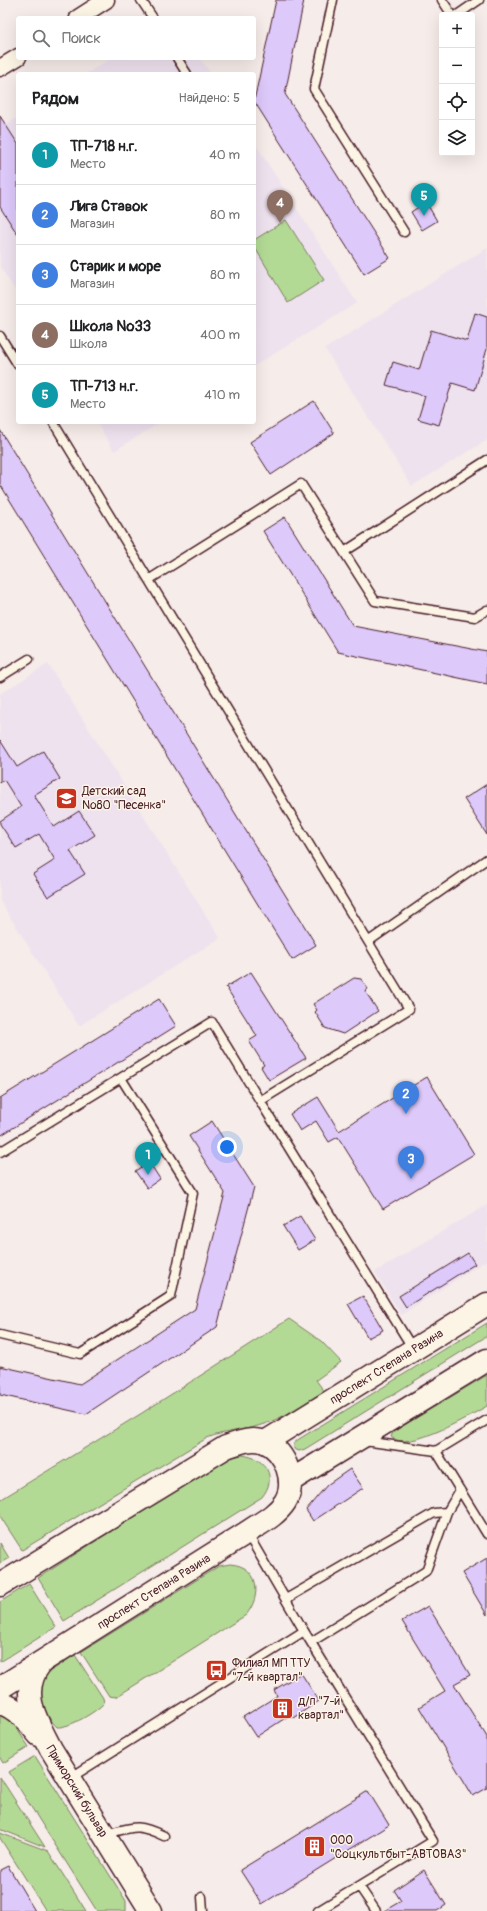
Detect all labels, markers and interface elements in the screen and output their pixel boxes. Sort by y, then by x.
map controls [439,12,475,156]
button: + [439,12,475,48]
search box [16,16,256,60]
icon: search [30,27,52,49]
text: Поиск [62,29,101,48]
button: − [439,48,475,84]
button: locate [439,84,475,120]
text: Рядом [32,88,79,109]
text: Найдено: 5 [178,90,240,106]
button: layers [439,120,475,156]
text: ТП-718 н.г. [70,137,138,156]
text: 1 [42,147,48,163]
text: 40 m [209,147,240,163]
text: Место [70,156,106,172]
pin: 5 [411,183,437,216]
pin: 4 [267,190,293,223]
text: Лига Ставок [70,197,148,216]
text: 2 [41,207,49,223]
text: 80 m [210,207,240,223]
text: Магазин [70,216,114,232]
text: Старик и море [70,257,161,276]
text: 3 [41,267,49,283]
text: 80 m [210,267,240,283]
text: Магазин [70,276,114,292]
text: Школа №33 [70,317,151,336]
text: 4 [41,327,49,343]
text: 400 m [200,327,240,343]
text: Школа [70,336,107,352]
text: ТП-713 н.г. [70,377,138,396]
text: 5 [41,387,49,403]
text: 410 m [204,387,240,403]
text: Место [70,396,106,412]
place label: Детский сад №80 "Песенка" [81,784,166,813]
school or university icon: Детский сад №80 "Песенка" [53,785,79,811]
pin: 2 [393,1081,419,1114]
your location [217,1137,237,1157]
pin: 1 [135,1142,161,1175]
pin: 3 [398,1146,424,1179]
street label: проспект Степана Разина [327,1325,446,1407]
street label: проспект Степана Разина [95,1551,214,1633]
place label: Филиал МП ТТУ "7-й квартал" [232,1656,311,1685]
bus stop icon: Филиал МП ТТУ "7-й квартал" [204,1657,230,1683]
place label: д/п "7-й квартал" [298,1694,344,1723]
building icon: д/п "7-й квартал" [270,1695,296,1721]
street label: Приморский бульвар [43,1742,111,1840]
place label: ООО "Соцкультбыт-АВТОВАЗ" [330,1833,467,1862]
building icon: ООО "Соцкультбыт-АВТОВАЗ" [302,1834,328,1860]

